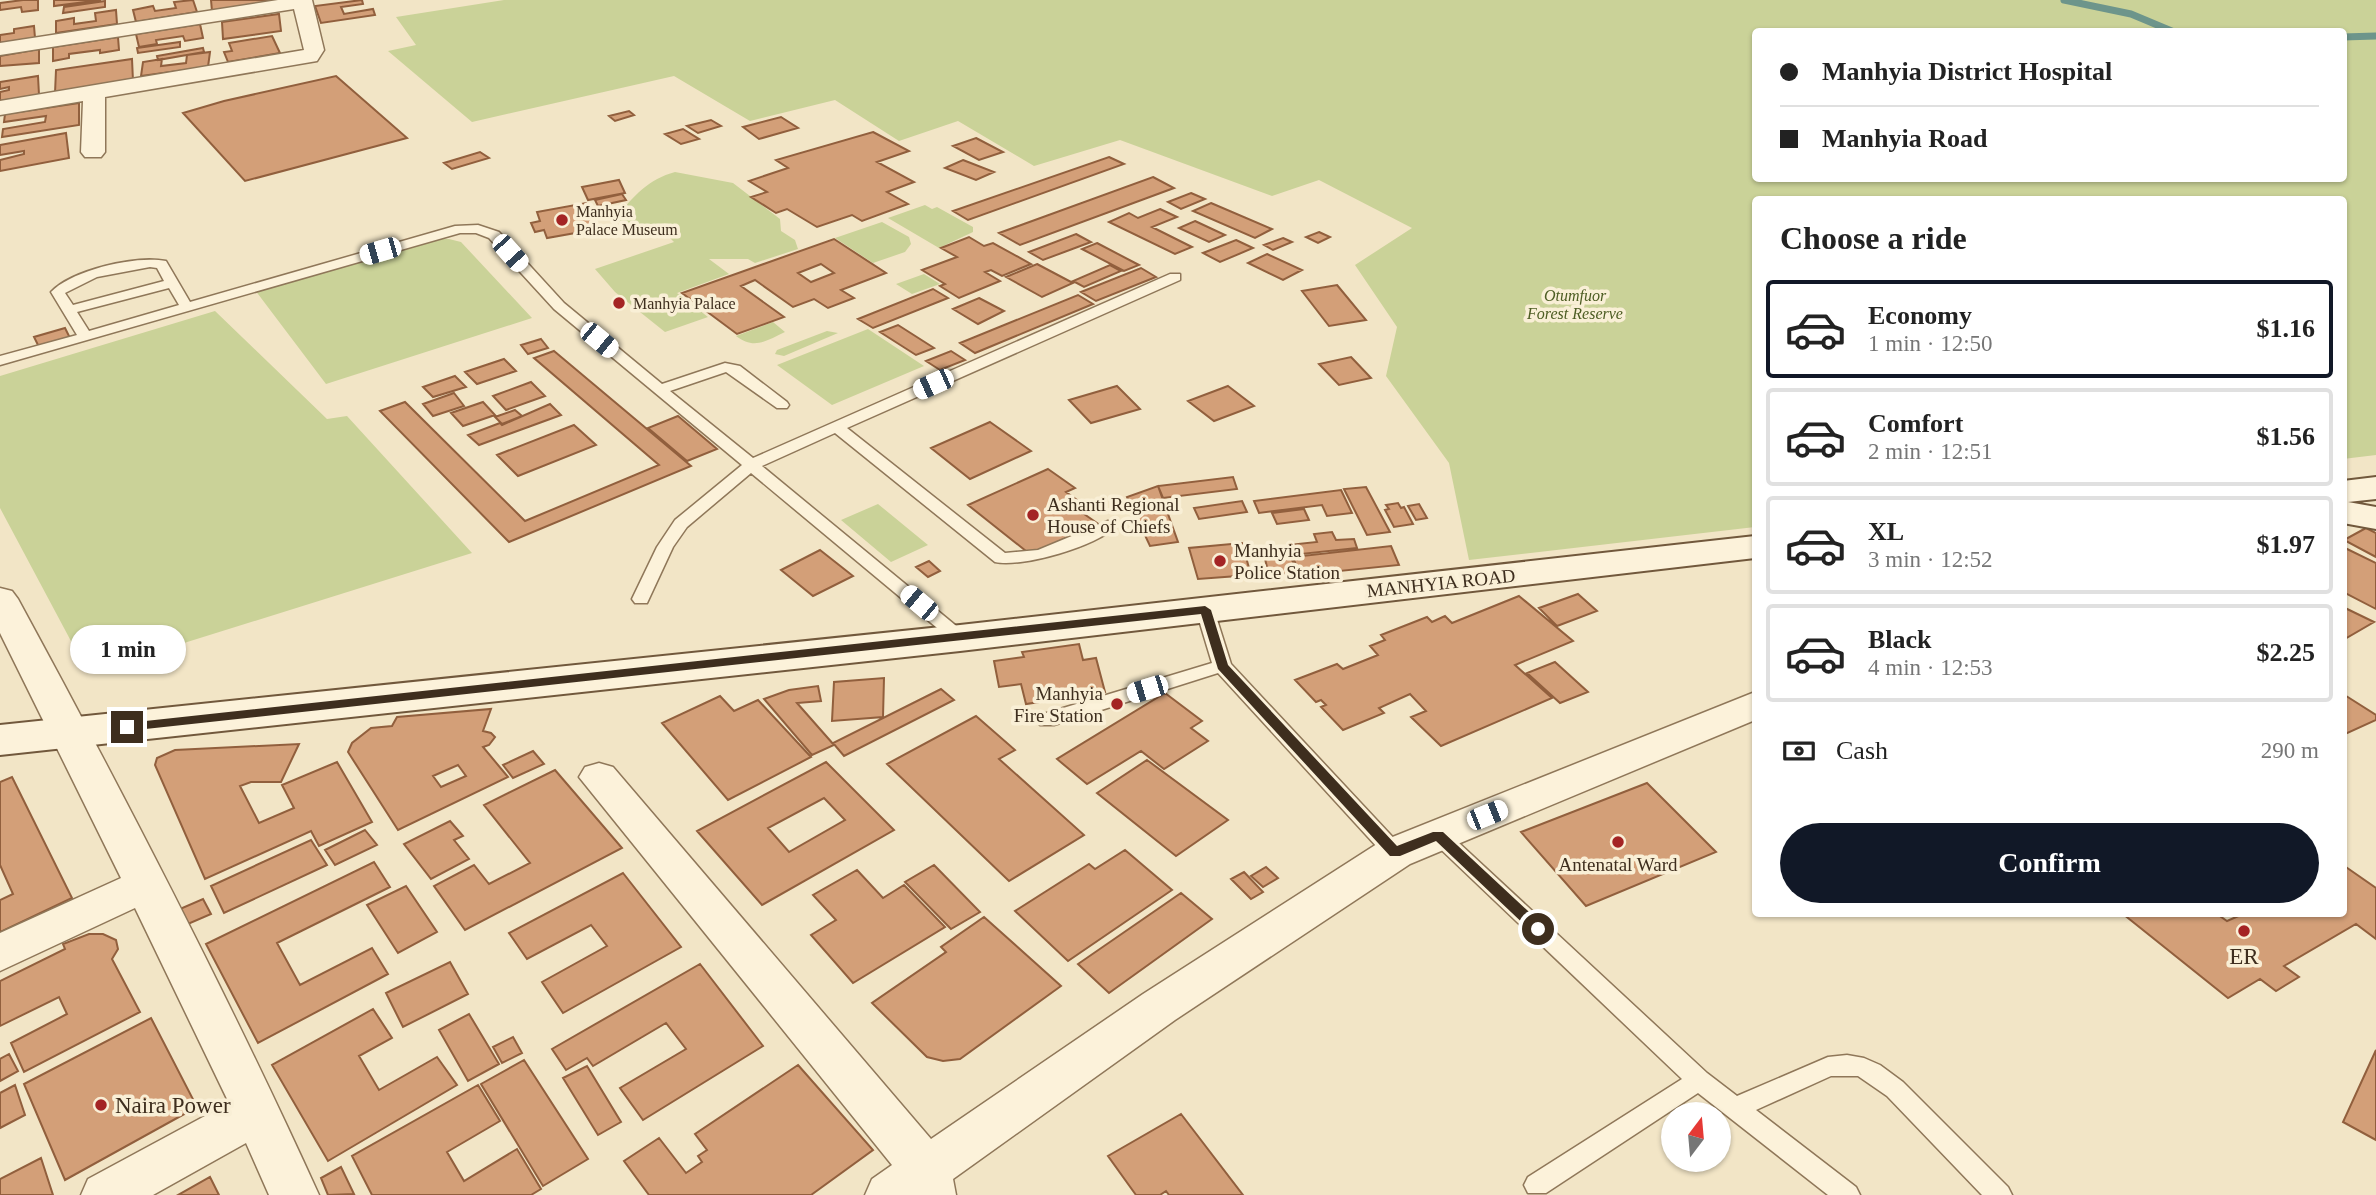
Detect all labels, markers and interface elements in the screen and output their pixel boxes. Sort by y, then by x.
text: Manhyia District Hospital [1822,57,2112,86]
text: Manhyia Road [1822,124,1987,153]
place label: Manhyia Palace Museum [576,203,678,238]
marker: Manhyia Palace Museum [554,212,570,228]
text: Choose a ride [1780,220,1967,256]
car [489,230,532,276]
car [357,235,404,267]
park label: Otumfuor Forest Reserve [1526,287,1623,322]
marker: Manhyia Palace [611,295,627,311]
place label: Manhyia Palace [633,295,736,313]
icon: car [1784,298,1847,361]
text: Economy [1868,301,1972,330]
text: $1.16 [2257,314,2315,343]
car [577,319,622,361]
text: 1 min · 12:50 [1868,331,1993,356]
car [910,366,957,402]
icon: car [1784,406,1847,469]
text: Comfort [1868,409,1963,438]
text: $1.56 [2257,422,2315,451]
text: 2 min · 12:51 [1868,439,1993,464]
place label: Ashanti Regional House of Chiefs [1047,494,1179,537]
marker: Ashanti Regional House of Chiefs [1025,507,1041,523]
icon: car [1784,514,1847,577]
text: XL [1868,517,1904,546]
text: $1.97 [2257,530,2315,559]
place label: Manhyia Police Station [1234,540,1341,583]
text: 3 min · 12:52 [1868,547,1993,572]
marker: Manhyia Police Station [1212,553,1228,569]
street label: MANHYIA ROAD [1366,565,1516,601]
car [897,581,942,625]
icon: car [1784,622,1847,685]
text: Black [1868,625,1932,654]
callout: 1 min [69,626,185,674]
text: 1 min [100,637,156,662]
text: $2.25 [2257,638,2315,667]
text: 4 min · 12:53 [1868,655,1993,680]
car [1124,673,1171,705]
place label: Manhyia Fire Station [1014,683,1104,726]
marker: Manhyia Fire Station [1109,696,1125,712]
route end [111,711,143,743]
icon: cash [1780,732,1818,770]
text: Cash [1836,736,1888,765]
text: 290 m [2261,738,2319,763]
car [1464,797,1511,833]
button: Confirm [1780,823,2319,903]
marker: Antenatal Ward [1610,834,1626,850]
place label: Antenatal Ward [1559,854,1678,875]
route start [1522,913,1554,945]
marker: ER [2236,923,2252,939]
place label: ER [2229,944,2259,969]
place label: Naira Power [115,1093,231,1118]
marker: Naira Power [93,1097,109,1113]
north arrow [1661,1102,1731,1172]
map controls [1661,1102,1731,1172]

